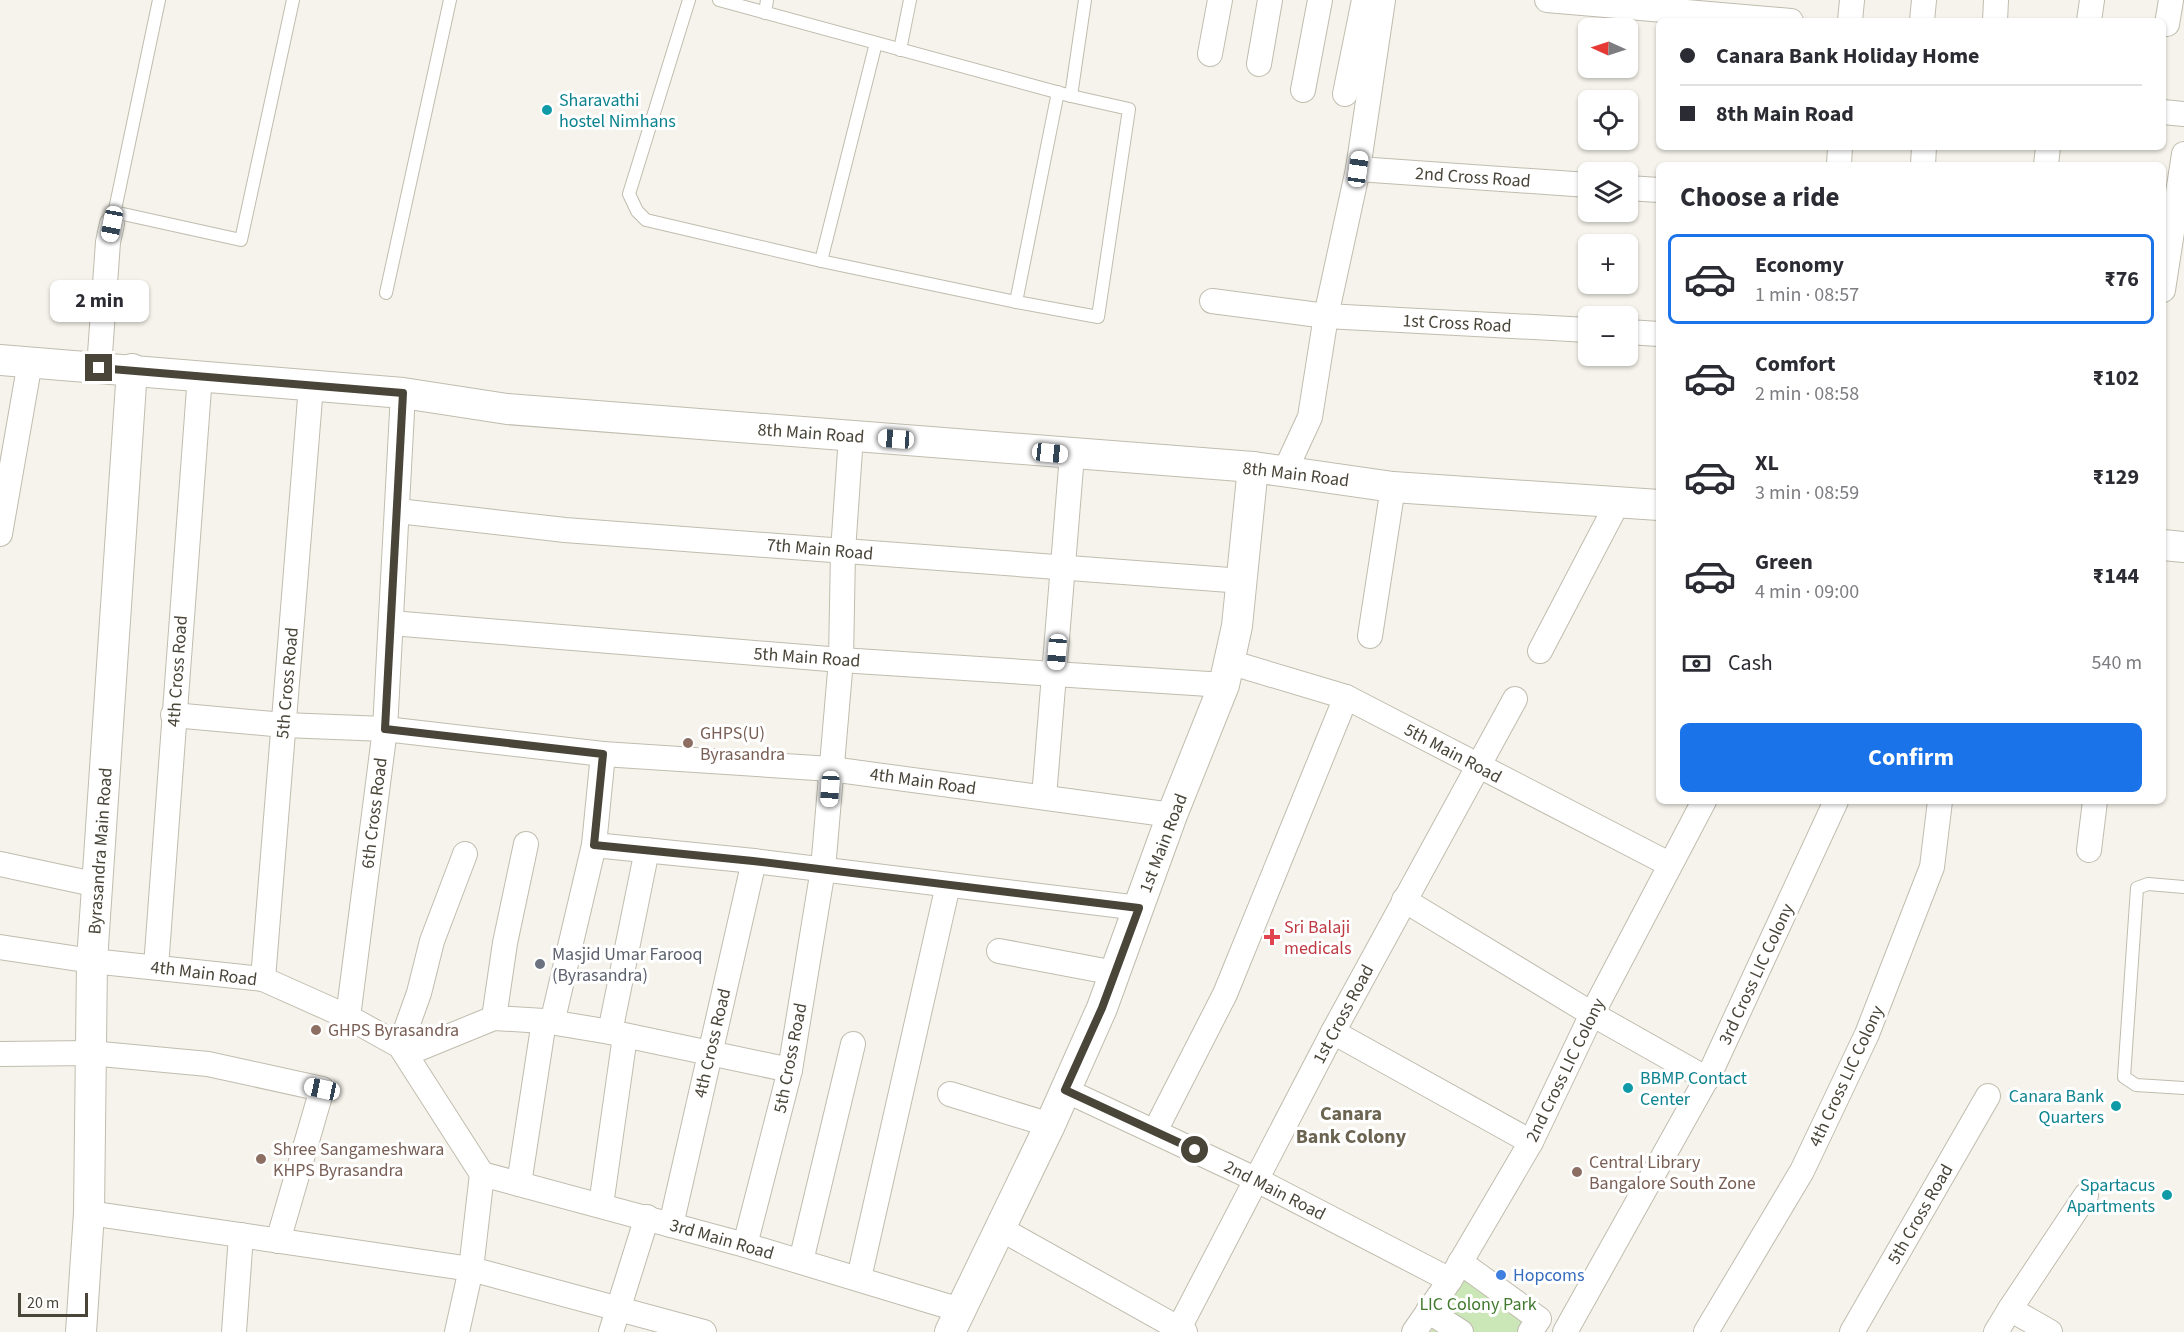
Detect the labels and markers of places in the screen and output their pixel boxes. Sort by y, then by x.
place label: Sharavathi hostel Nimhans [559,88,676,134]
marker: Sharavathi hostel Nimhans [540,103,554,117]
place label: GHPS(U) Byrasandra [700,721,785,767]
marker: GHPS(U) Byrasandra [681,736,695,750]
place label: Sri Balaji medicals [1284,915,1352,961]
marker: Sri Balaji medicals [1265,930,1279,944]
place label: Masjid Umar Farooq (Byrasandra) [552,942,703,988]
marker: Masjid Umar Farooq (Byrasandra) [533,957,547,971]
place label: GHPS Byrasandra [328,1018,459,1043]
marker: GHPS Byrasandra [309,1023,323,1037]
place label: BBMP Contact Center [1640,1066,1747,1112]
marker: BBMP Contact Center [1621,1081,1635,1095]
place label: Canara Bank Quarters [2009,1084,2104,1130]
marker: Canara Bank Quarters [2109,1099,2123,1113]
place label: Shree Sangameshwara KHPS Byrasandra [273,1137,444,1183]
place label: Central Library Bangalore South Zone [1589,1150,1756,1196]
marker: Shree Sangameshwara KHPS Byrasandra [254,1152,268,1166]
marker: Central Library Bangalore South Zone [1570,1165,1584,1179]
place label: Spartacus Apartments [2067,1173,2155,1219]
marker: Spartacus Apartments [2160,1188,2174,1202]
place label: Hopcoms [1513,1263,1585,1288]
marker: Hopcoms [1494,1268,1508,1282]

